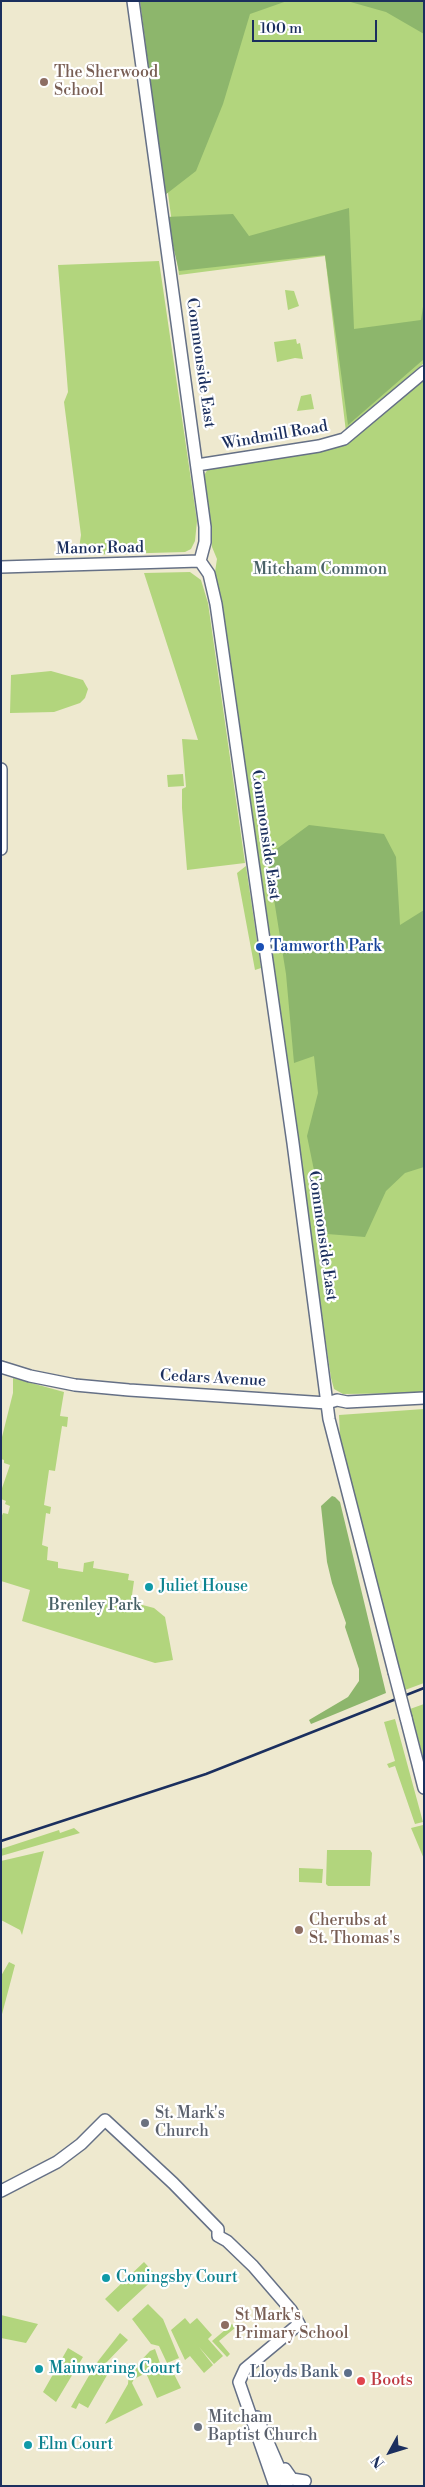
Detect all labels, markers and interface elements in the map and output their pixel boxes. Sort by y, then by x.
scale bar [255,10,380,42]
text: 100 m [260,19,302,38]
place label: The Sherwood School [54,63,158,101]
marker: The Sherwood School [38,76,50,88]
street label: Commonside East [181,297,219,429]
street label: Windmill Road [221,417,329,455]
street label: Manor Road [56,539,144,559]
park label: Mitcham Common [253,560,387,580]
street label: Commonside East [246,769,284,901]
place label: Tamworth Park [270,937,382,957]
marker: Tamworth Park [254,941,266,953]
street label: Commonside East [303,1170,341,1302]
street label: Cedars Avenue [159,1367,267,1391]
place label: Juliet House [159,1577,248,1597]
marker: Juliet House [143,1581,155,1593]
park label: Brenley Park [49,1596,141,1616]
place label: Cherubs at St. Thomas's [309,1911,400,1949]
marker: Cherubs at St. Thomas's [293,1924,305,1936]
place label: St. Mark's Church [155,2104,225,2142]
marker: St. Mark's Church [139,2117,151,2129]
place label: Coningsby Court [116,2268,238,2288]
marker: Coningsby Court [100,2272,112,2284]
place label: St Mark's Primary School [235,2306,349,2344]
marker: St Mark's Primary School [219,2319,231,2331]
place label: Mainwaring Court [49,2359,181,2379]
marker: Mainwaring Court [33,2363,45,2375]
place label: Lloyds Bank [250,2363,338,2383]
marker: Lloyds Bank [342,2367,354,2379]
place label: Boots [371,2371,413,2391]
marker: Boots [355,2375,367,2387]
place label: Mitcham Baptist Church [208,2408,317,2446]
marker: Mitcham Baptist Church [192,2421,204,2433]
north arrow [365,2427,415,2477]
place label: Elm Court [38,2435,113,2455]
marker: Elm Court [22,2439,34,2451]
text: N [368,2451,389,2471]

